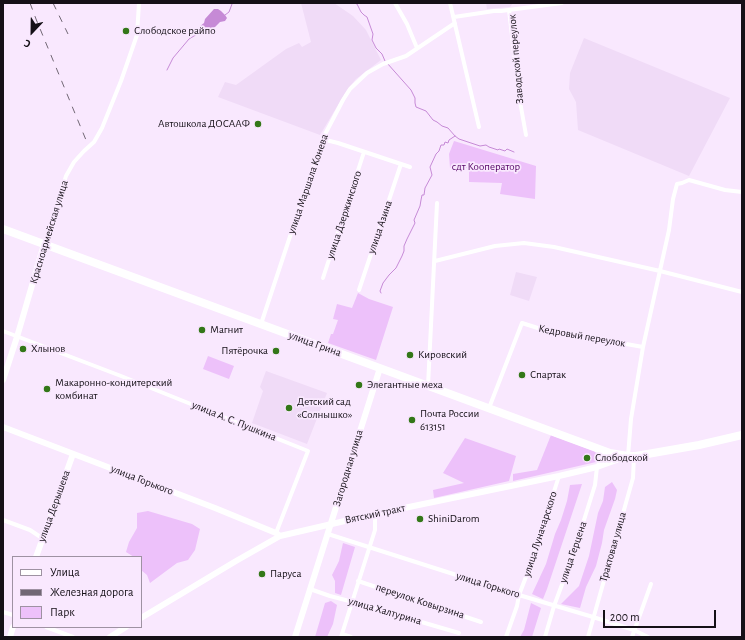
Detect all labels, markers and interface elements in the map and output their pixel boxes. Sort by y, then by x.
north arrow [12,12,52,52]
street label: Заводской переулок [506,14,526,104]
place label: Слободское райпо [134,24,216,38]
marker: Слободское райпо [121,26,131,36]
text: С [22,37,32,50]
place label: Автошкола ДОСААФ [158,117,250,131]
marker: Автошкола ДОСААФ [253,119,263,129]
street label: улица Маршала Конева [285,132,331,236]
park label: сдт Кооператор [452,160,520,174]
street label: улица Дзержинского [324,169,364,261]
street label: Красноармейская улица [27,179,71,285]
street label: улица Азина [365,199,395,255]
street label: Кедровый переулок [537,322,627,350]
place label: Магнит [210,323,243,337]
marker: Магнит [197,325,207,335]
street label: улица Грина [287,328,343,360]
place label: Хлынов [31,342,65,356]
marker: Хлынов [18,344,28,354]
place label: Пятёрочка [221,344,268,358]
marker: Пятёрочка [271,346,281,356]
place label: Кировский [418,348,467,362]
marker: Кировский [405,350,415,360]
place label: Спартак [530,368,566,382]
marker: Спартак [517,370,527,380]
place label: Макаронно-кондитерский комбинат [55,376,172,402]
place label: Элегантные меха [367,378,443,392]
marker: Элегантные меха [354,380,364,390]
marker: Макаронно-кондитерский комбинат [42,384,52,394]
place label: Детский сад «Солнышко» [297,395,352,421]
street label: улица А. С. Пушкина [190,398,278,444]
marker: Детский сад «Солнышко» [284,403,294,413]
place label: Почта России 613151 [420,407,479,433]
marker: Почта России 613151 [407,415,417,425]
street label: Загородная улица [330,428,366,508]
place label: Слободской [595,451,648,465]
marker: Слободской [582,453,592,463]
street label: улица Горького [109,462,175,498]
street label: улица Дерышева [35,468,73,544]
street label: улица Луначарского [520,490,560,578]
street label: Вятский тракт [344,501,406,527]
street label: Трактовая улица [597,510,629,584]
place label: ShiniDarom [428,512,480,526]
marker: ShiniDarom [415,514,425,524]
street label: улица Герцена [556,520,590,584]
legend [12,556,142,628]
text: Улица [50,566,80,578]
place label: Паруса [270,567,301,581]
marker: Паруса [257,569,267,579]
street label: улица Горького [454,569,522,601]
street label: переулок Ковырзина [374,580,466,622]
text: Железная дорога [50,586,134,598]
street label: улица Халтурина [347,594,423,628]
scale bar [605,602,718,628]
text: Парк [50,606,75,618]
text: 200 m [610,611,640,623]

